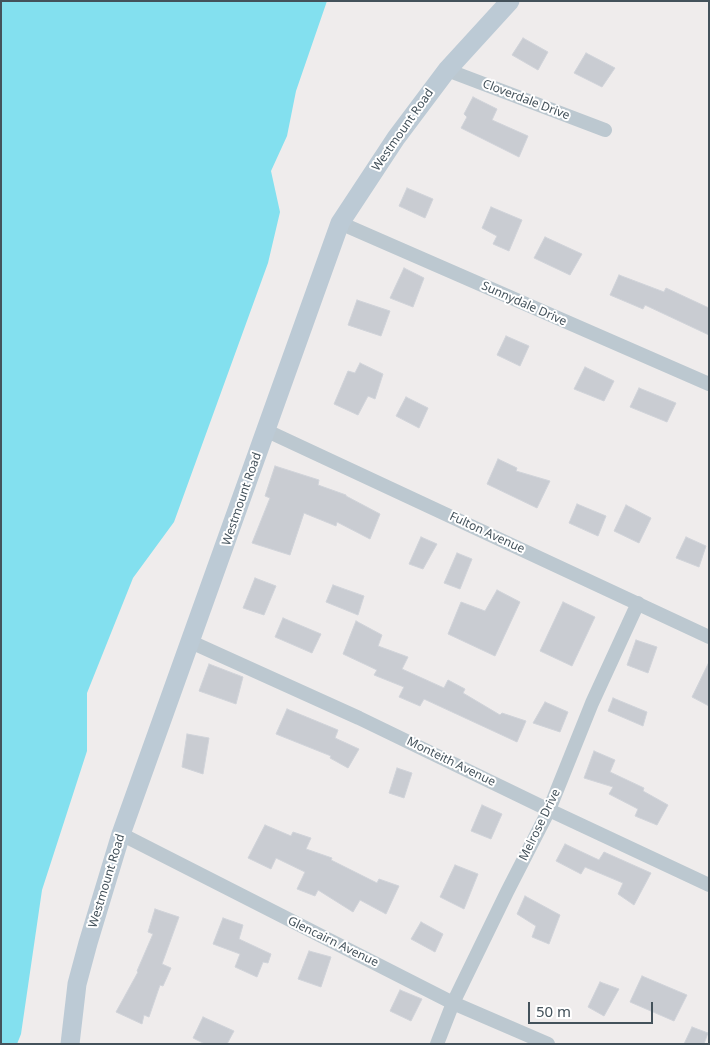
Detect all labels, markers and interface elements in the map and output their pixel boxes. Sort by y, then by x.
street label: Cloverdale Drive [480,77,572,123]
street label: Westmount Road [369,86,437,174]
street label: Sunnydale Drive [479,279,569,329]
street label: Westmount Road [219,451,265,547]
street label: Fulton Avenue [447,509,527,557]
street label: Monteith Avenue [404,734,498,790]
street label: Melrose Drive [516,787,564,863]
street label: Westmount Road [86,832,128,930]
street label: Glencairn Avenue [285,914,381,970]
scale bar [530,992,655,1024]
text: 50 m [536,1001,571,1021]

